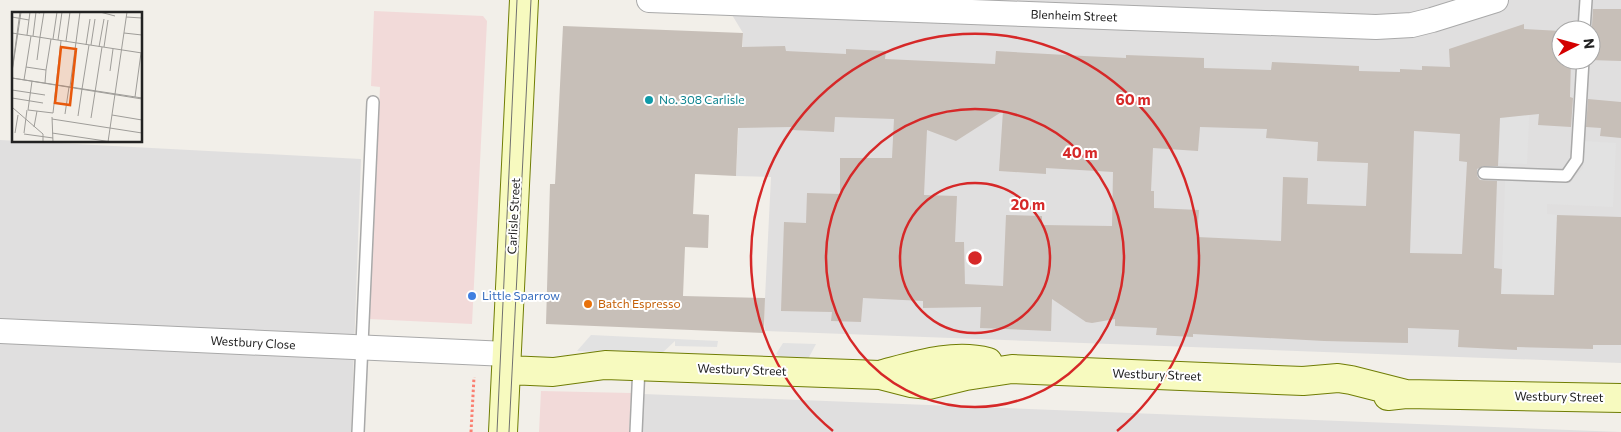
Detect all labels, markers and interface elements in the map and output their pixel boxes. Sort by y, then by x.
street label: Blenheim Street [1030,6,1118,24]
inset map [12,12,142,142]
north arrow [1551,20,1601,70]
text: N [1580,37,1598,50]
text: 60 m [1115,90,1151,108]
place label: No. 308 Carlisle [659,92,745,106]
marker: No. 308 Carlisle [643,94,655,106]
text: 40 m [1062,143,1098,161]
street label: Carlisle Street [504,177,522,255]
text: 20 m [1011,195,1045,213]
centre of rings [966,249,984,267]
place label: Little Sparrow [482,288,560,302]
marker: Little Sparrow [466,290,478,302]
place label: Batch Espresso [598,296,681,310]
marker: Batch Espresso [582,298,594,310]
street label: Westbury Close [210,333,296,351]
street label: Westbury Street [697,360,787,378]
street label: Westbury Street [1112,365,1202,383]
street label: Westbury Street [1514,388,1604,404]

